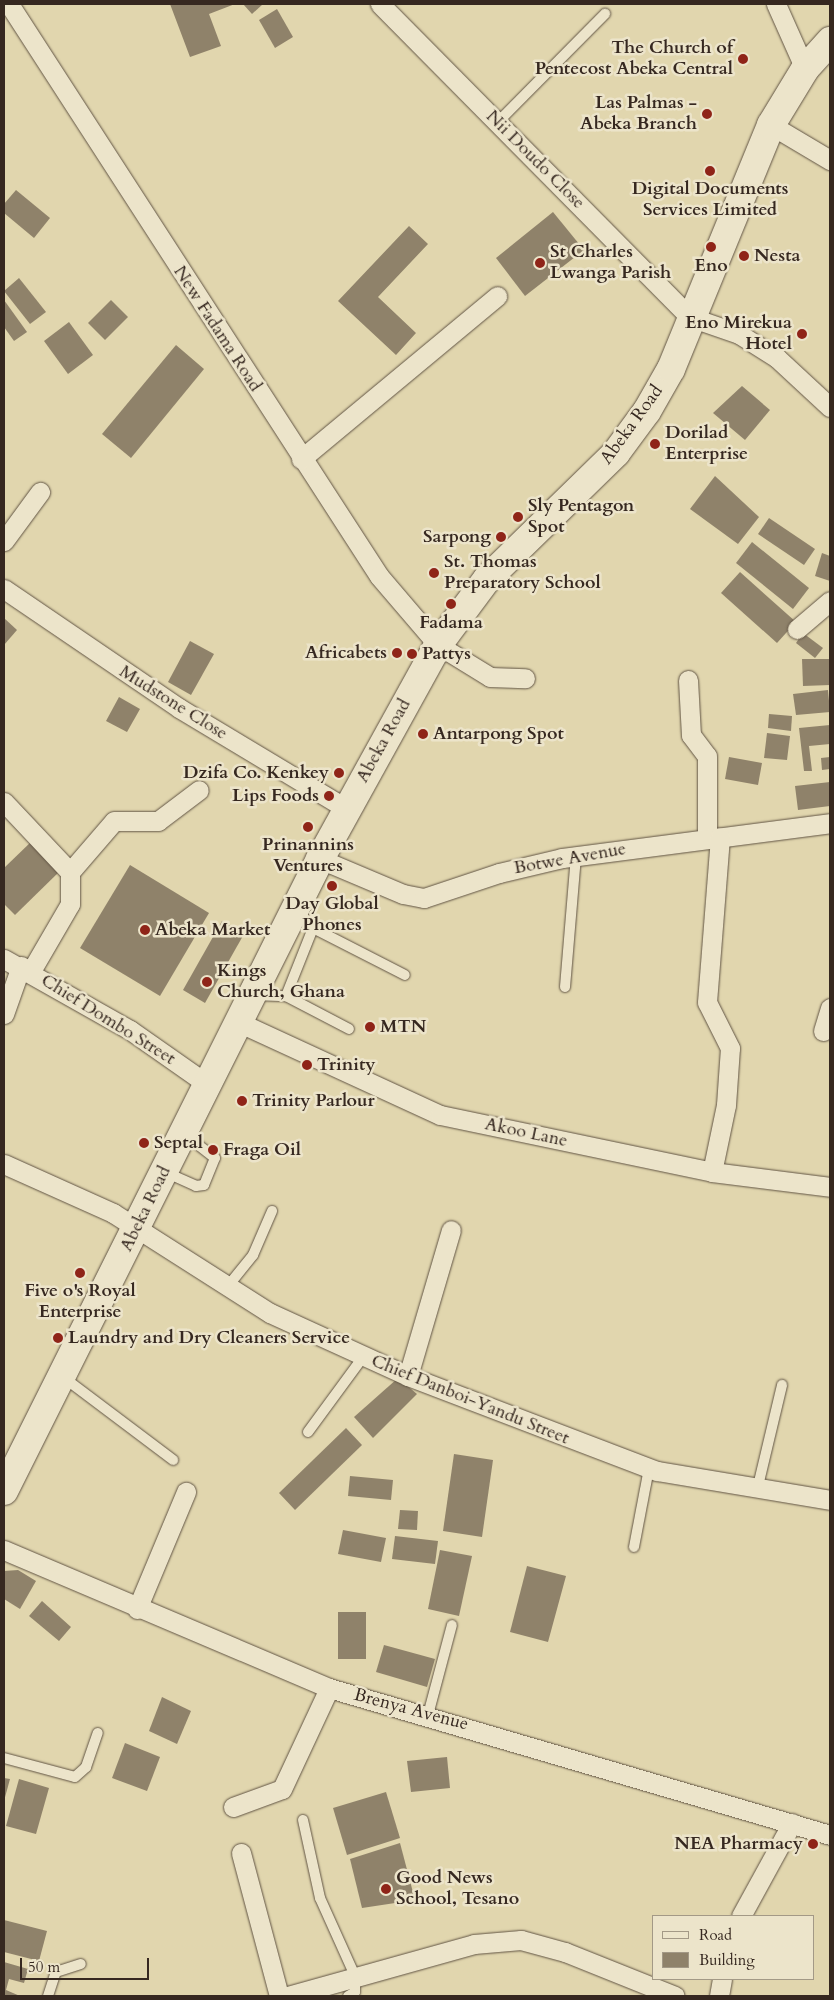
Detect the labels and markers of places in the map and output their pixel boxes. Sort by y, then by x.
place label: The Church of Pentecost Abeka Central [535,38,733,80]
marker: The Church of Pentecost Abeka Central [737,53,749,65]
place label: Las Palmas - Abeka Branch [580,93,697,136]
marker: Las Palmas - Abeka Branch [701,108,713,120]
marker: Digital Documents Services Limited [704,165,716,177]
place label: Digital Documents Services Limited [632,179,788,222]
marker: Eno [705,241,717,253]
place label: St Charles Lwanga Parish [550,242,671,284]
place label: Nesta [754,245,800,267]
marker: Nesta [738,250,750,262]
place label: Eno [694,255,728,277]
marker: St Charles Lwanga Parish [534,257,546,269]
place label: Eno Mirekua Hotel [685,313,792,356]
marker: Eno Mirekua Hotel [796,328,808,340]
place label: Dorilad Enterprise [665,423,748,466]
marker: Dorilad Enterprise [649,438,661,450]
place label: Sly Pentagon Spot [528,496,634,538]
marker: Sly Pentagon Spot [512,511,524,523]
place label: Sarpong [423,526,491,548]
marker: Sarpong [495,531,507,543]
place label: St. Thomas Preparatory School [444,552,601,594]
marker: St. Thomas Preparatory School [428,567,440,579]
marker: Fadama [445,598,457,610]
place label: Fadama [419,612,483,634]
place label: Africabets [305,642,387,664]
place label: Pattys [422,643,471,665]
marker: Africabets [391,647,403,659]
marker: Pattys [406,648,418,660]
place label: Antarpong Spot [433,723,564,745]
marker: Antarpong Spot [417,728,429,740]
place label: Dzifa Co. Kenkey [183,762,329,784]
marker: Dzifa Co. Kenkey [333,767,345,779]
place label: Lips Foods [232,785,319,807]
marker: Lips Foods [323,790,335,802]
marker: Prinannins Ventures [302,821,314,833]
place label: Prinannins Ventures [262,835,354,878]
marker: Day Global Phones [326,880,338,892]
place label: Day Global Phones [285,894,379,936]
place label: Abeka Market [155,919,270,941]
marker: Abeka Market [139,924,151,936]
place label: Kings Church, Ghana [217,961,345,1004]
marker: Kings Church, Ghana [201,976,213,988]
place label: MTN [380,1016,426,1038]
marker: MTN [364,1021,376,1033]
place label: Trinity [317,1054,376,1076]
marker: Trinity [301,1059,313,1071]
place label: Trinity Parlour [252,1090,375,1112]
marker: Trinity Parlour [236,1095,248,1107]
place label: Septal [154,1132,203,1154]
marker: Septal [138,1137,150,1149]
place label: Fraga Oil [223,1139,301,1161]
marker: Fraga Oil [207,1144,219,1156]
marker: Five o's Royal Enterprise [74,1267,86,1279]
place label: Five o's Royal Enterprise [24,1281,136,1324]
place label: Laundry and Dry Cleaners Service [68,1327,350,1349]
marker: Laundry and Dry Cleaners Service [52,1332,64,1344]
place label: NEA Pharmacy [674,1833,803,1855]
marker: NEA Pharmacy [807,1838,819,1850]
place label: Good News School, Tesano [396,1868,519,1910]
marker: Good News School, Tesano [380,1883,392,1895]

